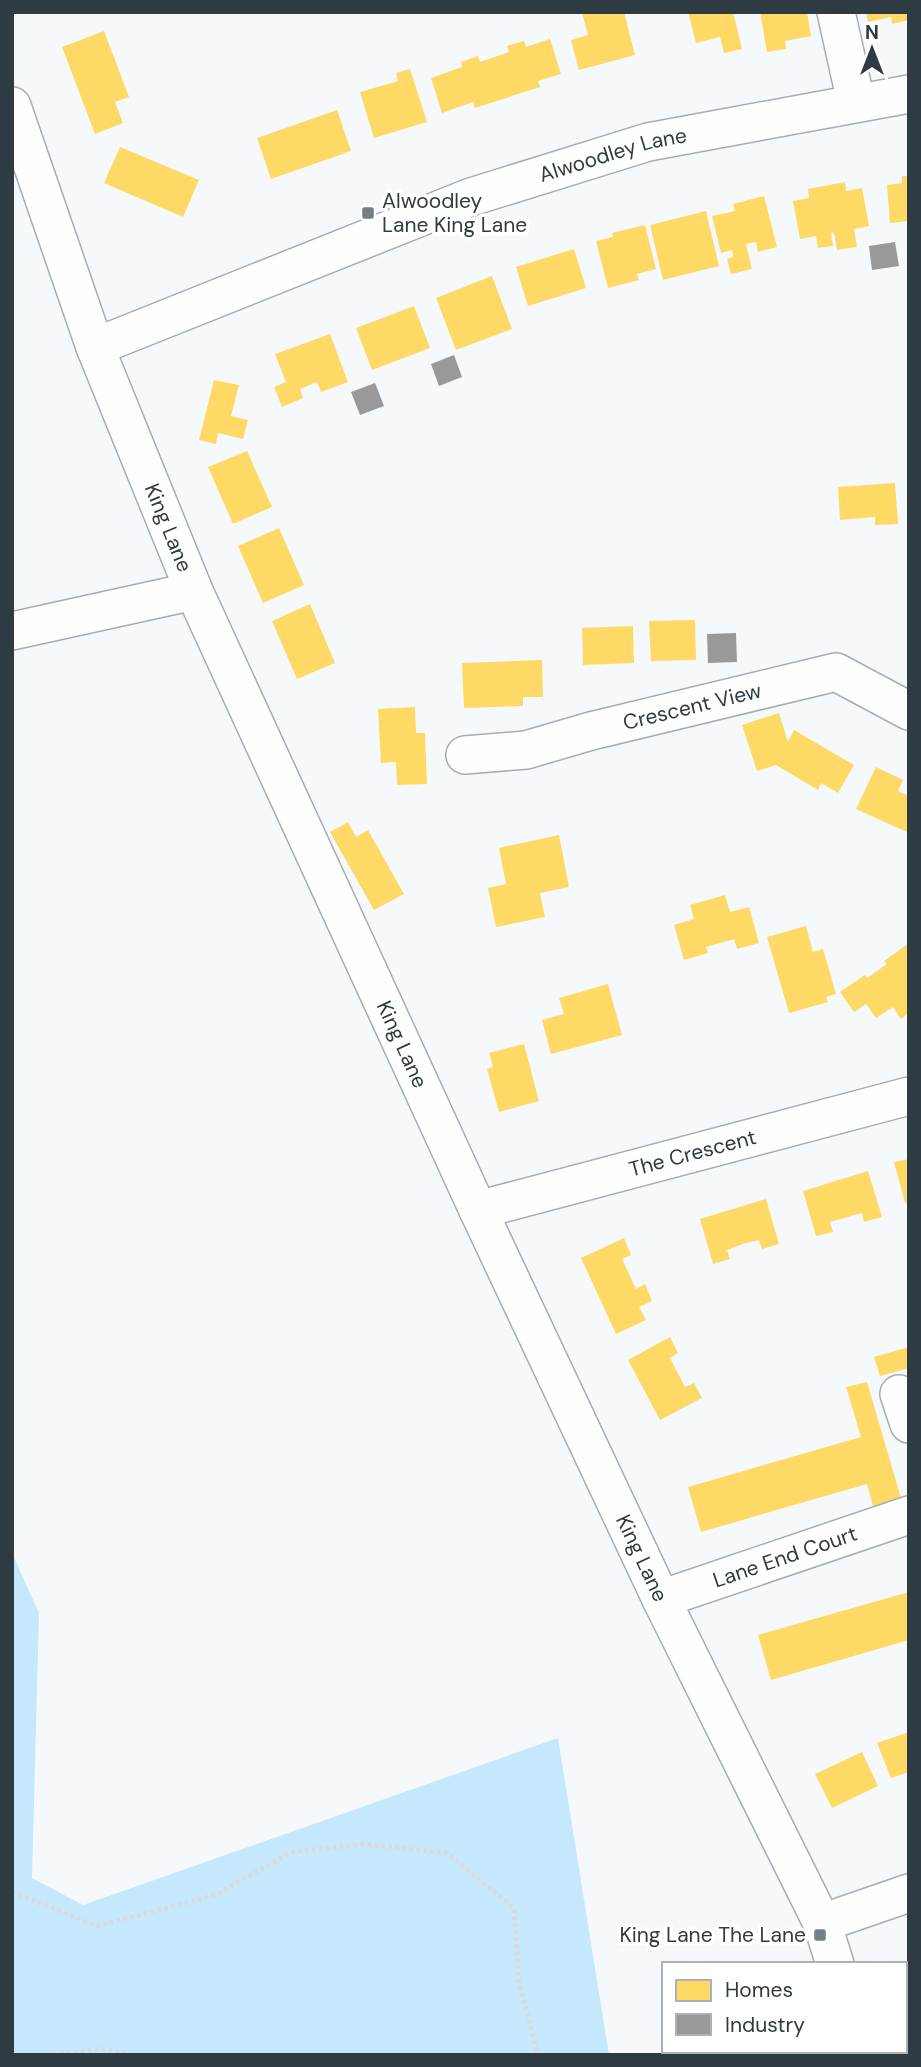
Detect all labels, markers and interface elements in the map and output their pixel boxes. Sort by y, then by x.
north arrow [837,14,907,84]
text: N [865,20,879,45]
street label: Alwoodley Lane [536,121,689,189]
place label: Alwoodley Lane King Lane [382,187,527,239]
marker: Alwoodley Lane King Lane [360,205,376,221]
street label: King Lane [138,479,199,576]
street label: Crescent View [620,676,764,737]
street label: King Lane [370,996,434,1093]
street label: The Crescent [626,1123,759,1183]
street label: King Lane [609,1510,674,1606]
street label: Lane End Court [709,1520,861,1594]
place label: King Lane The Lane [619,1921,806,1949]
marker: King Lane The Lane [812,1927,828,1943]
legend [662,1962,907,2053]
text: Homes [725,1976,793,2004]
text: Industry [725,2011,805,2039]

